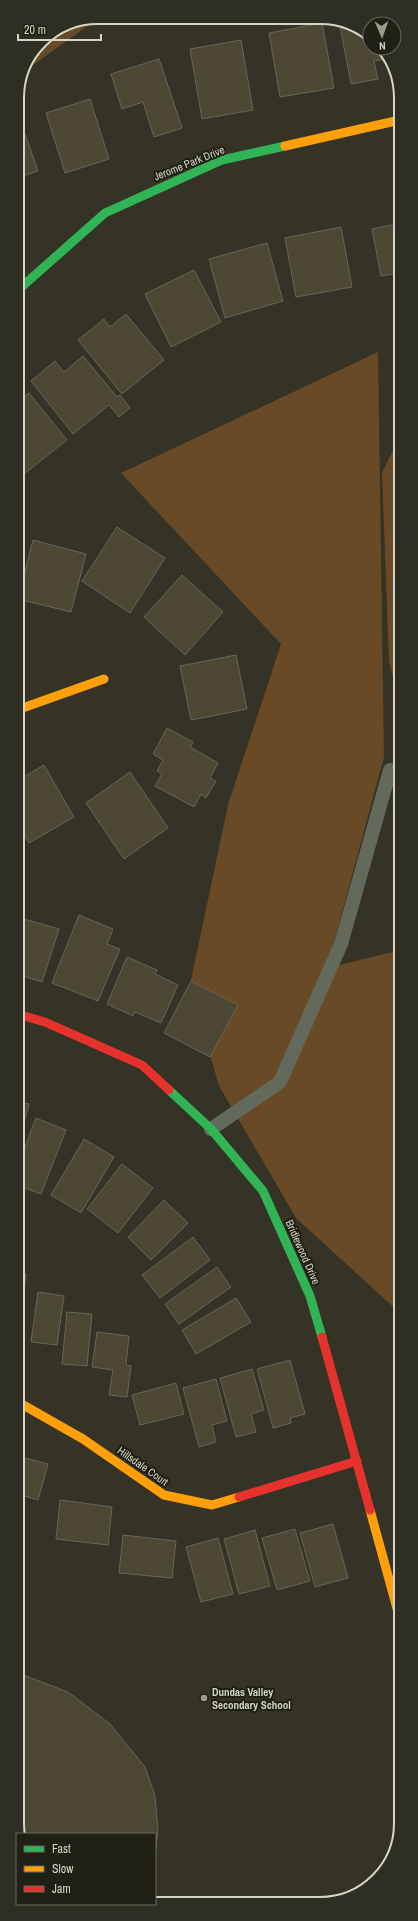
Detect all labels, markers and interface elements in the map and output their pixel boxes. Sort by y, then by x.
scale bar [18,16,101,42]
north arrow [362,16,402,56]
text: 20 m [24,22,46,38]
text: N [379,39,386,53]
street label: Jerome Park Drive [152,142,226,184]
street label: Bridlewood Drive [283,1218,323,1286]
street label: Hillsdale Court [115,1443,172,1489]
place label: Dundas Valley Secondary School [212,1685,291,1712]
marker: Dundas Valley Secondary School [199,1693,209,1703]
legend [16,1833,156,1905]
text: Fast [52,1841,71,1857]
text: Slow [52,1861,74,1877]
text: Jam [52,1881,71,1897]

